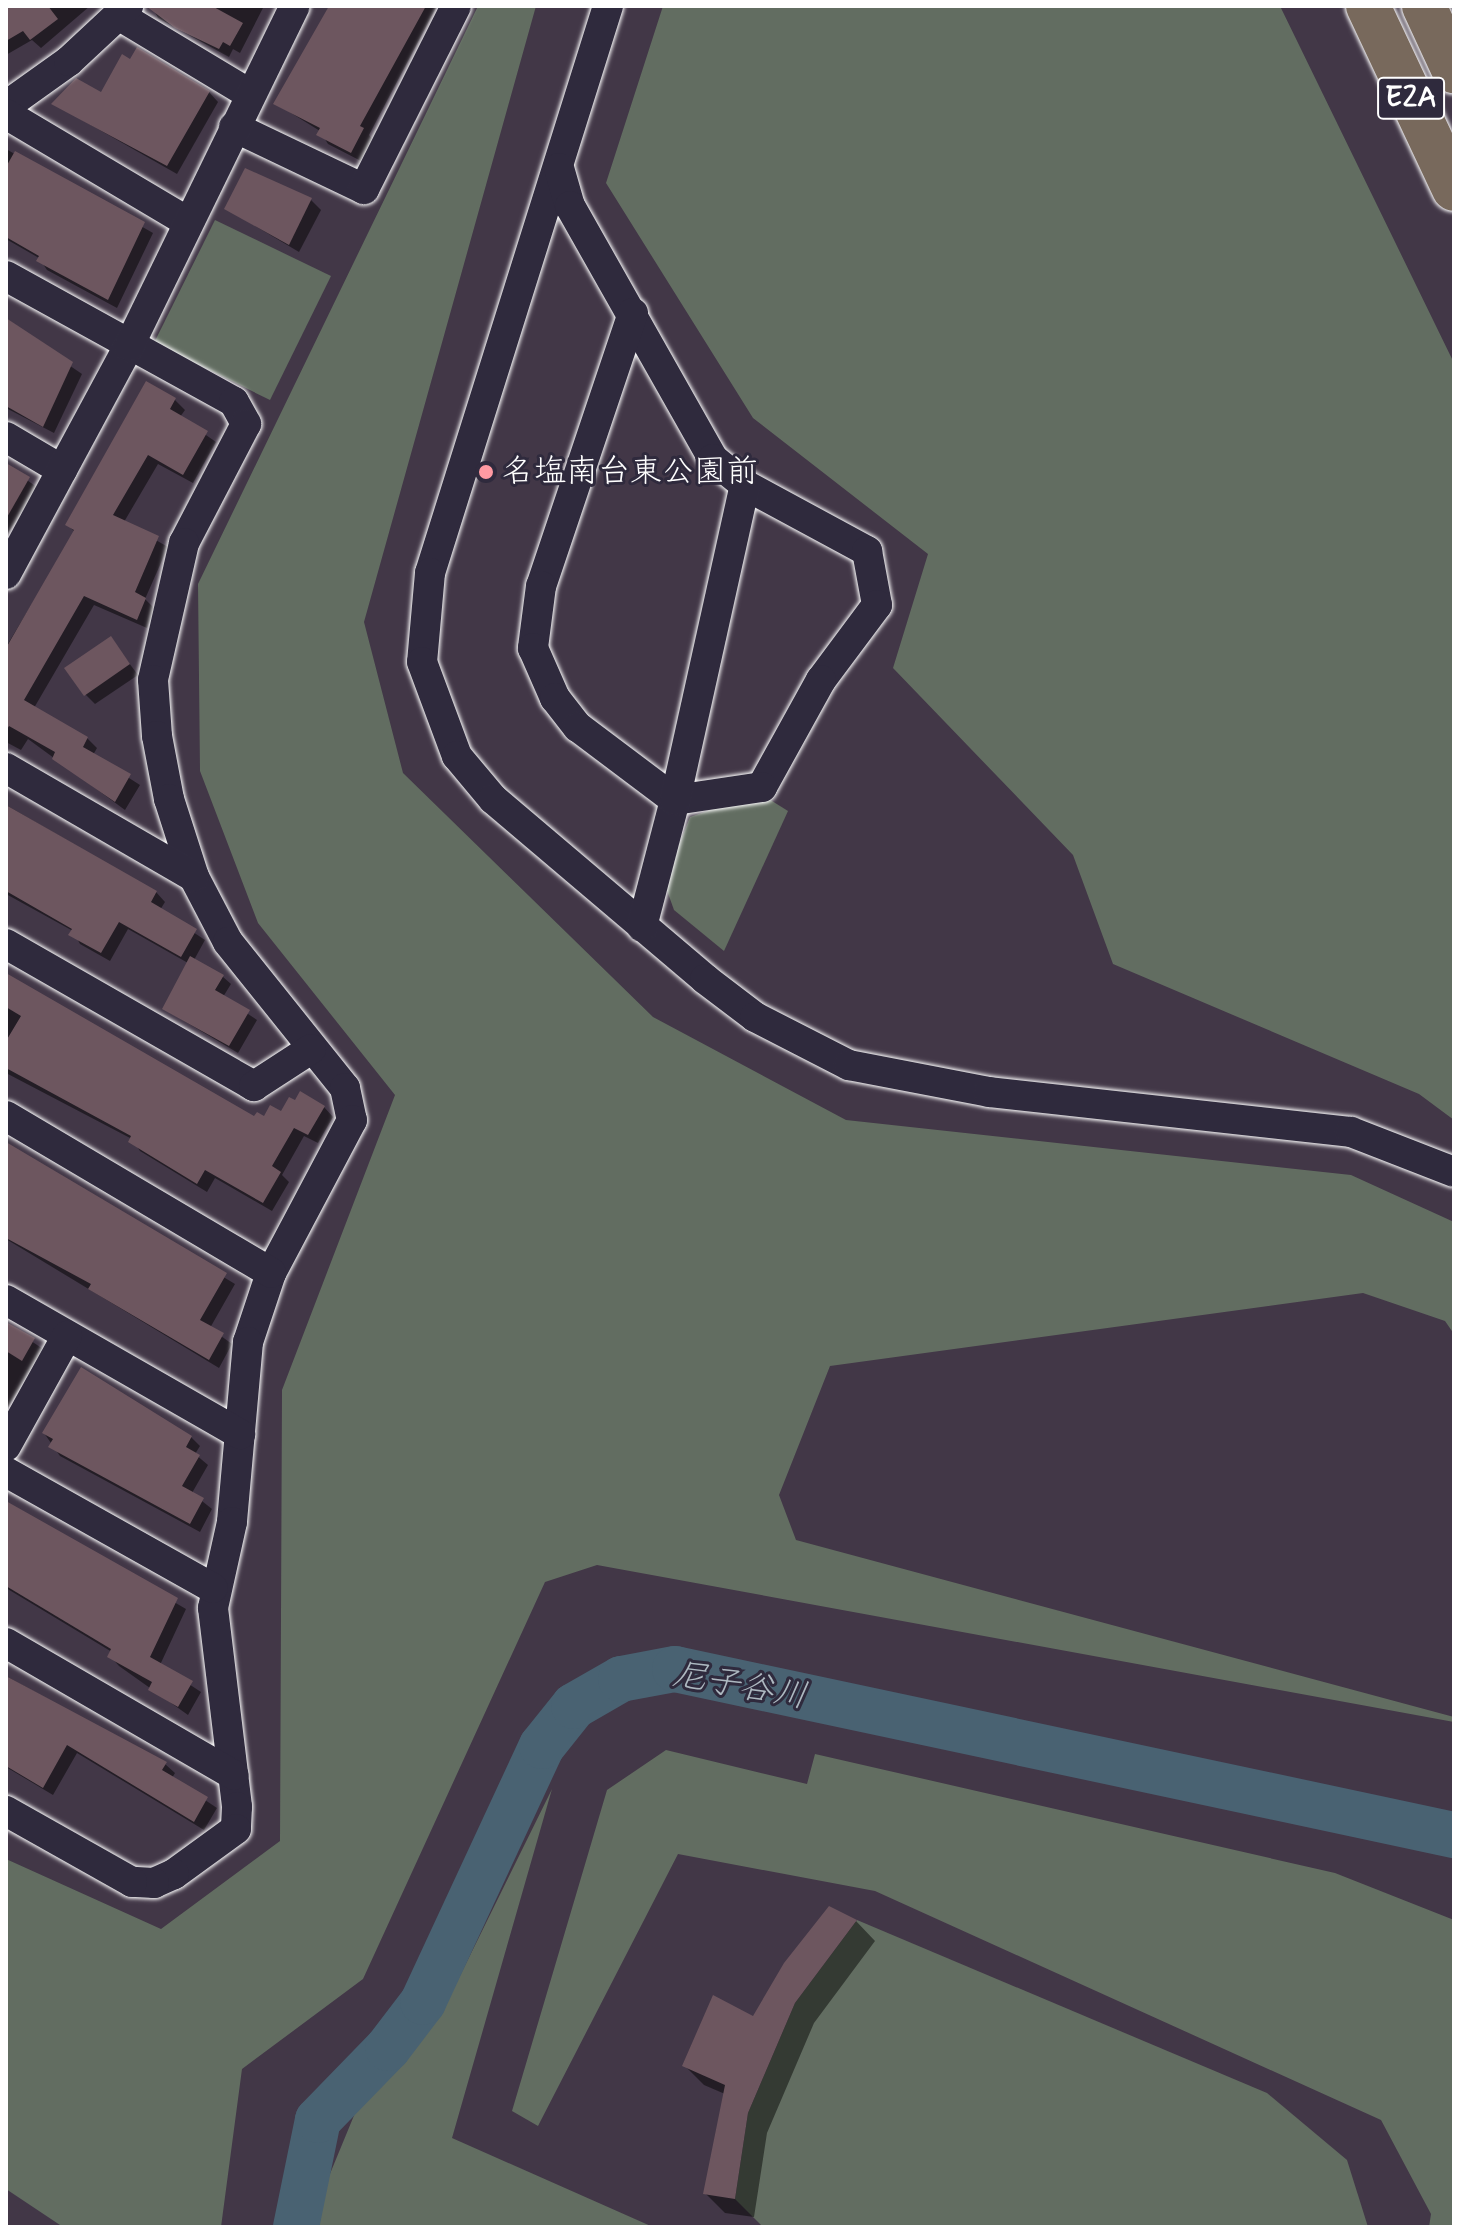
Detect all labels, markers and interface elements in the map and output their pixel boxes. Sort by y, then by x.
road number: E2A [1377,72,1445,124]
place label: 名塩南台東公園前 [502,453,758,491]
marker: 名塩南台東公園前 [477,463,495,481]
water label: 尼子谷川 [669,1654,811,1718]

